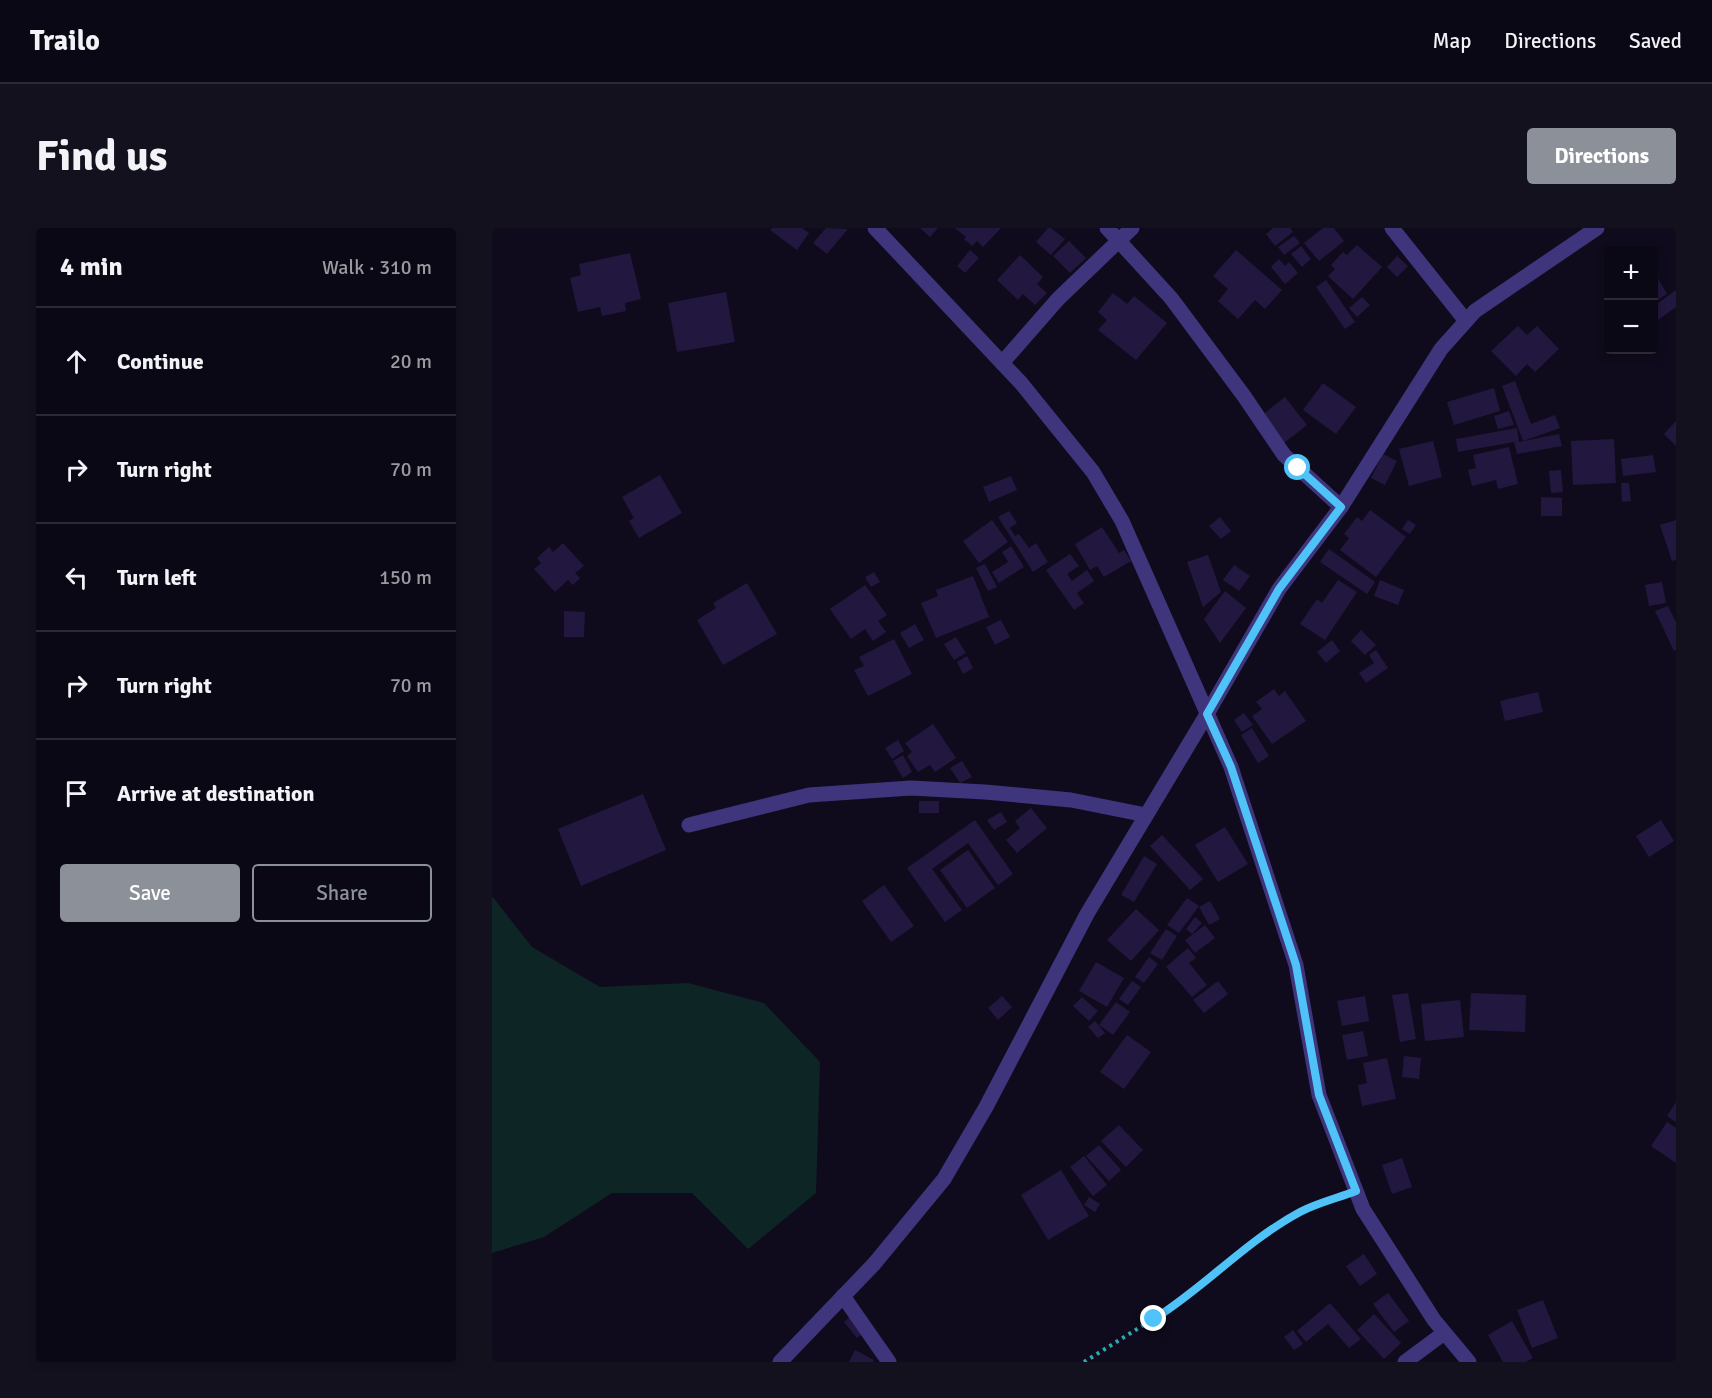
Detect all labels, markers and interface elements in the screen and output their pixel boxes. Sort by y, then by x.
text: Trailo [30,24,100,58]
text: Map [1433,28,1471,54]
text: Directions [1504,28,1596,54]
text: Saved [1629,28,1682,54]
button: Directions [1527,128,1676,184]
text: Find us [36,131,167,182]
map controls [1604,246,1658,354]
button: + [1604,246,1658,300]
text: 4 min [60,251,123,283]
text: Walk · 310 m [322,255,432,280]
button: − [1604,300,1658,354]
icon: ahead [60,345,93,378]
text: Continue [117,348,204,375]
text: 20 m [390,349,432,374]
icon: right [60,453,93,486]
route start [1284,454,1310,480]
text: Turn right [117,456,212,483]
text: 70 m [390,457,432,482]
icon: left [60,561,93,594]
text: Turn left [117,564,197,591]
text: 150 m [379,565,432,590]
icon: right [60,669,93,702]
text: Turn right [117,672,212,699]
text: 70 m [390,673,432,698]
icon: arrive [60,777,93,810]
text: Arrive at destination [117,780,314,807]
button: Save [60,864,240,922]
button: Share [252,864,432,922]
route end [1140,1305,1166,1331]

